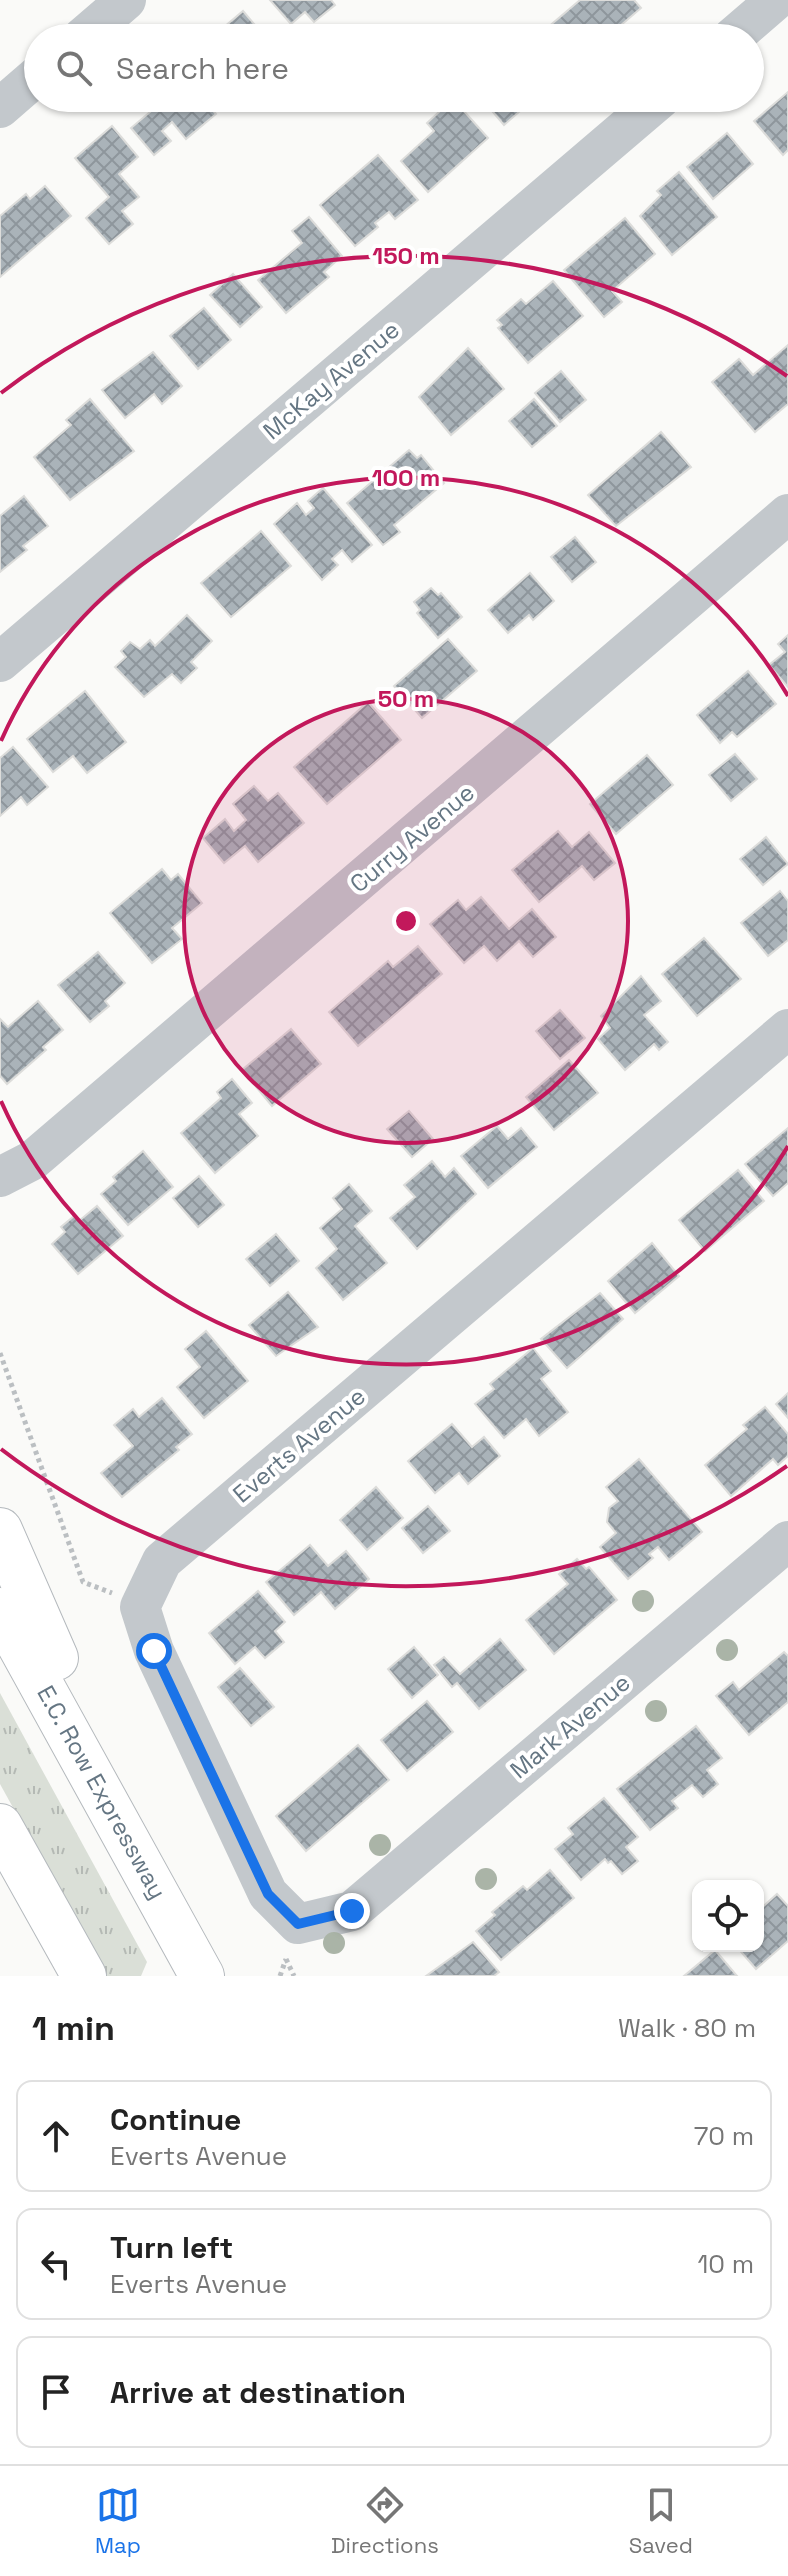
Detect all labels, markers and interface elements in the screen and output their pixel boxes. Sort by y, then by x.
search box [24,24,764,112]
icon: search [52,46,96,90]
text: Search here [116,49,289,88]
text: 150 m [372,240,440,271]
street label: McKay Avenue [256,314,406,446]
text: 100 m [372,462,440,493]
text: 50 m [378,683,434,714]
street label: Curry Avenue [343,777,481,899]
centre of rings [392,907,420,935]
street label: Everts Avenue [226,1381,372,1509]
route start [136,1633,172,1669]
street label: Mark Avenue [504,1667,636,1785]
street label: E.C. Row Expressway [30,1680,174,1904]
map controls [692,1880,764,1952]
button: locate [692,1880,764,1952]
route end [334,1893,370,1929]
text: 1 min [32,2007,115,2050]
text: Walk · 80 m [618,2011,756,2045]
text: Continue [110,2100,241,2139]
icon: ahead [34,2114,78,2158]
text: 70 m [694,2119,754,2153]
text: Everts Avenue [110,2139,287,2173]
text: Turn left [110,2228,233,2267]
icon: left [34,2242,78,2286]
text: 10 m [697,2247,754,2281]
text: Everts Avenue [110,2267,287,2301]
icon: arrive [34,2370,78,2414]
text: Arrive at destination [110,2373,406,2412]
tab: Map [95,2483,141,2559]
tab: Directions [331,2483,439,2559]
tab: Saved [629,2483,693,2559]

